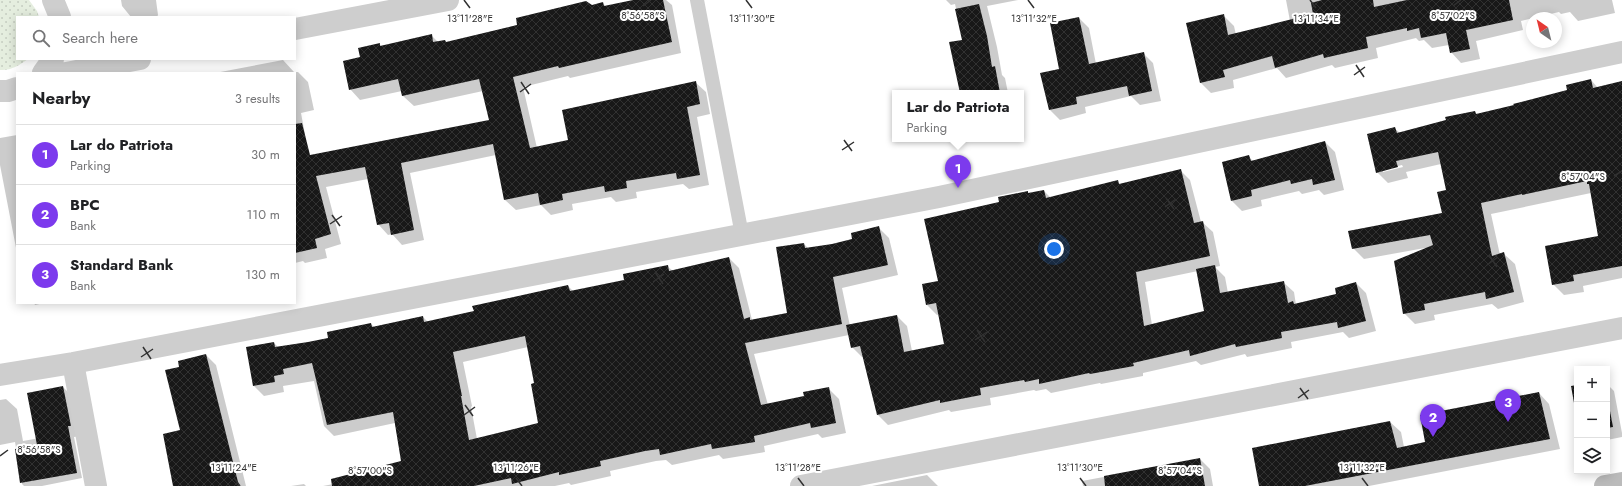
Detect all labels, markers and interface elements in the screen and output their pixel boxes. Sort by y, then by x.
text: 8°56'58"S [621,8,665,23]
text: 8°57'02"S [1431,8,1475,23]
text: 13°11'28"E [447,11,493,26]
text: 13°11'30"E [729,11,775,26]
text: 13°11'32"E [1011,11,1057,26]
text: 13°11'34"E [1293,11,1339,26]
north arrow [1526,12,1562,48]
search box [16,16,296,60]
icon: search [30,27,52,49]
text: Search here [62,27,138,49]
text: Nearby [32,86,90,110]
text: 3 results [235,89,280,108]
popup [892,90,1024,142]
text: Lar do Patriota [906,96,1010,118]
text: Parking [906,118,947,137]
text: Lar do Patriota [70,134,173,156]
text: 1 [42,145,48,164]
text: 30 m [251,145,280,164]
pin: 1 [945,155,971,188]
text: Parking [70,156,111,175]
text: 8°57'04"S [1561,169,1605,184]
text: BPC [70,194,100,216]
text: 2 [41,205,49,224]
text: 110 m [246,205,280,224]
text: Bank [70,216,96,235]
your location [1044,239,1064,259]
text: Standard Bank [70,254,173,276]
text: 3 [41,265,49,284]
text: 130 m [245,265,280,284]
text: Bank [70,276,96,295]
map controls [1574,366,1610,474]
button: + [1574,366,1610,402]
pin: 3 [1495,389,1521,422]
button: − [1574,402,1610,438]
pin: 2 [1420,404,1446,437]
button: layers [1574,438,1610,474]
text: 8°56'58"S [17,442,61,457]
text: 13°11'24"E [211,460,257,475]
text: 13°11'26"E [493,460,539,475]
text: 13°11'28"E [775,460,821,475]
text: 13°11'30"E [1057,460,1103,475]
text: 13°11'32"E [1339,460,1385,475]
text: 8°57'00"S [348,463,393,478]
text: 8°57'04"S [1158,463,1202,478]

